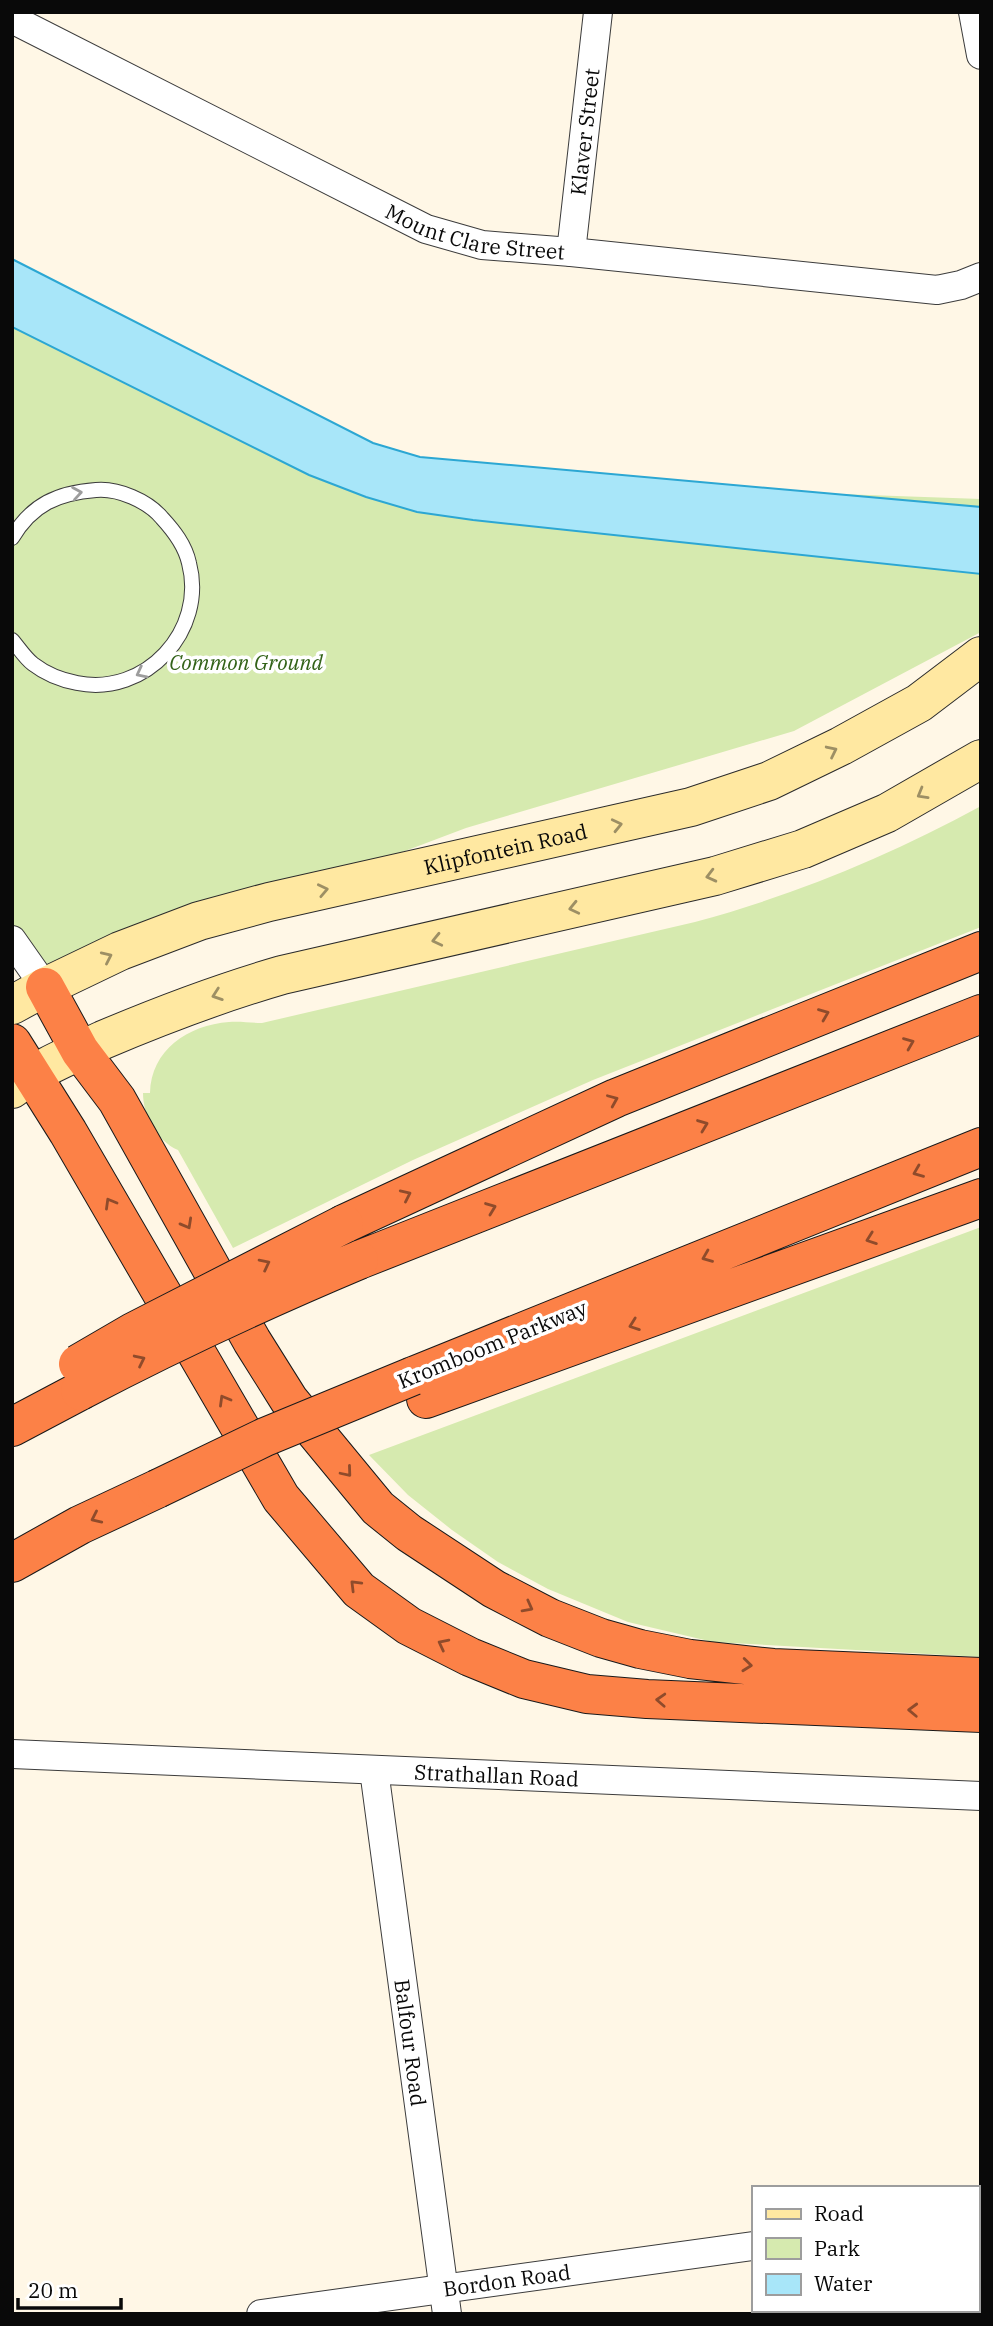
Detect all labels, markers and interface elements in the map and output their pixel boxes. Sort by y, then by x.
street label: Klaver Street [563,67,606,197]
street label: Mount Clare Street [381,197,566,265]
one-way arrow [71,486,83,501]
park label: Common Ground [169,648,323,676]
one-way arrow [135,664,148,678]
one-way arrow [825,745,837,759]
one-way arrow [917,786,929,799]
street label: Klipfontein Road [421,817,590,881]
one-way arrow [611,818,623,833]
one-way arrow [705,868,717,882]
one-way arrow [317,883,329,898]
one-way arrow [568,900,580,914]
one-way arrow [431,932,443,946]
one-way arrow [99,951,112,965]
one-way arrow [211,987,223,1001]
one-way arrow [817,1009,829,1023]
one-way arrow [903,1038,915,1052]
one-way arrow [606,1094,618,1108]
one-way arrow [696,1120,708,1134]
one-way arrow [912,1164,924,1178]
one-way arrow [399,1189,411,1203]
one-way arrow [105,1198,118,1211]
one-way arrow [484,1203,496,1217]
one-way arrow [179,1217,192,1229]
one-way arrow [865,1231,877,1245]
one-way arrow [701,1249,713,1263]
one-way arrow [258,1258,270,1272]
street label: Kromboom Parkway [393,1293,592,1395]
one-way arrow [628,1316,640,1330]
one-way arrow [133,1354,145,1368]
one-way arrow [219,1395,232,1407]
one-way arrow [339,1465,352,1477]
one-way arrow [91,1510,103,1524]
one-way arrow [350,1580,363,1593]
one-way arrow [521,1599,534,1612]
one-way arrow [438,1638,450,1652]
one-way arrow [741,1657,752,1672]
one-way arrow [655,1692,666,1707]
one-way arrow [907,1702,918,1717]
street label: Strathallan Road [414,1757,580,1793]
street label: Balfour Road [388,1977,433,2108]
legend [752,2186,979,2312]
text: Road [814,2199,864,2227]
text: Park [814,2234,861,2262]
street label: Bordon Road [441,2257,572,2303]
scale bar [18,2266,121,2310]
text: Water [814,2269,873,2297]
text: 20 m [28,2276,78,2304]

